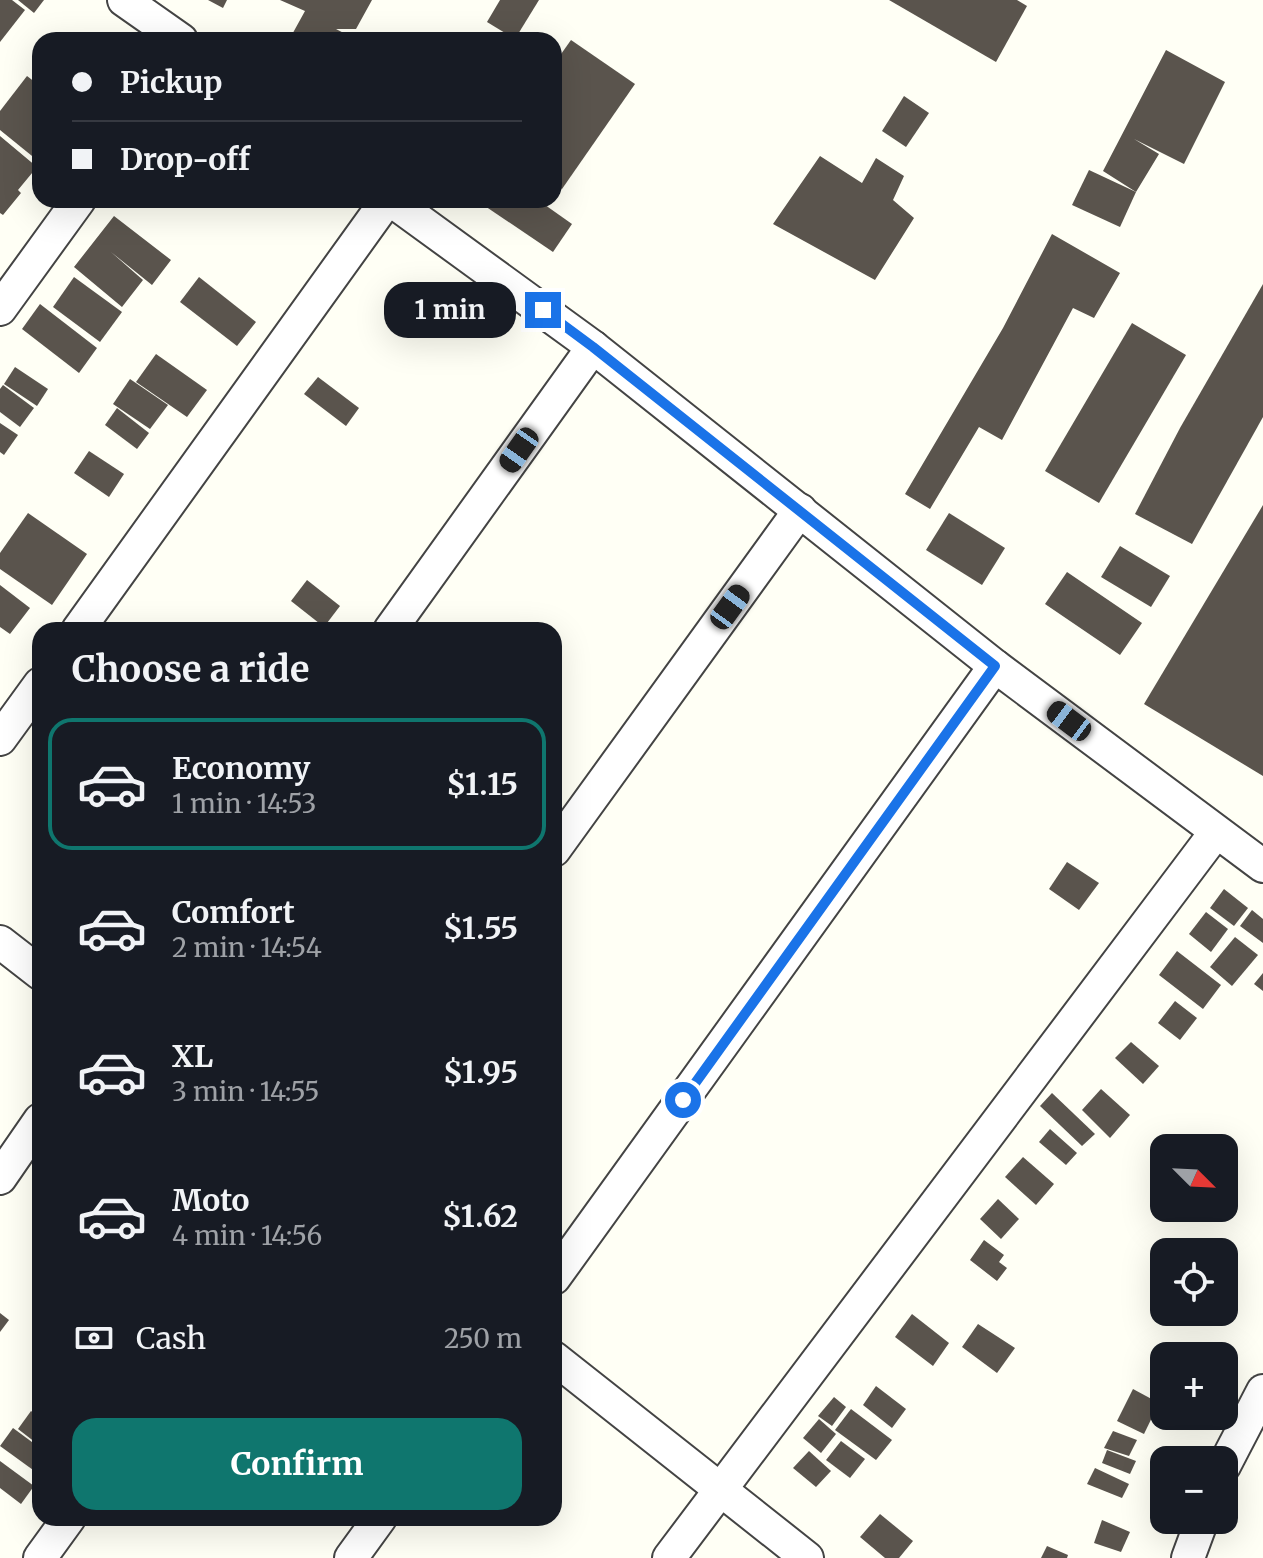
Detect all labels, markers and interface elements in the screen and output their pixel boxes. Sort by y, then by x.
text: Pickup [120,63,222,101]
text: Drop-off [120,140,250,178]
callout: 1 min [383,282,515,338]
route end [525,292,561,328]
text: 1 min [415,293,485,326]
car [495,423,543,477]
car [706,581,754,633]
text: Choose a ride [72,647,309,692]
car [1043,697,1095,745]
icon: car [76,748,148,820]
text: Economy [172,749,310,787]
text: $1.15 [446,765,518,803]
text: 1 min · 14:53 [172,787,316,820]
icon: car [76,892,148,964]
text: Comfort [172,893,295,931]
text: $1.55 [443,909,518,947]
text: 2 min · 14:54 [172,931,322,964]
icon: car [76,1036,148,1108]
text: XL [172,1037,213,1075]
text: $1.95 [443,1053,518,1091]
text: 3 min · 14:55 [172,1075,320,1108]
route start [665,1082,701,1118]
north arrow [1150,1134,1238,1222]
map controls [1150,1134,1238,1534]
icon: car [76,1180,148,1252]
text: Moto [172,1181,250,1219]
text: $1.62 [442,1197,518,1235]
text: 4 min · 14:56 [172,1219,322,1252]
button: locate [1150,1238,1238,1326]
icon: cash [72,1316,116,1360]
text: Cash [136,1319,206,1357]
text: 250 m [444,1322,522,1355]
button: + [1150,1342,1238,1430]
button: Confirm [72,1418,522,1510]
button: − [1150,1446,1238,1534]

